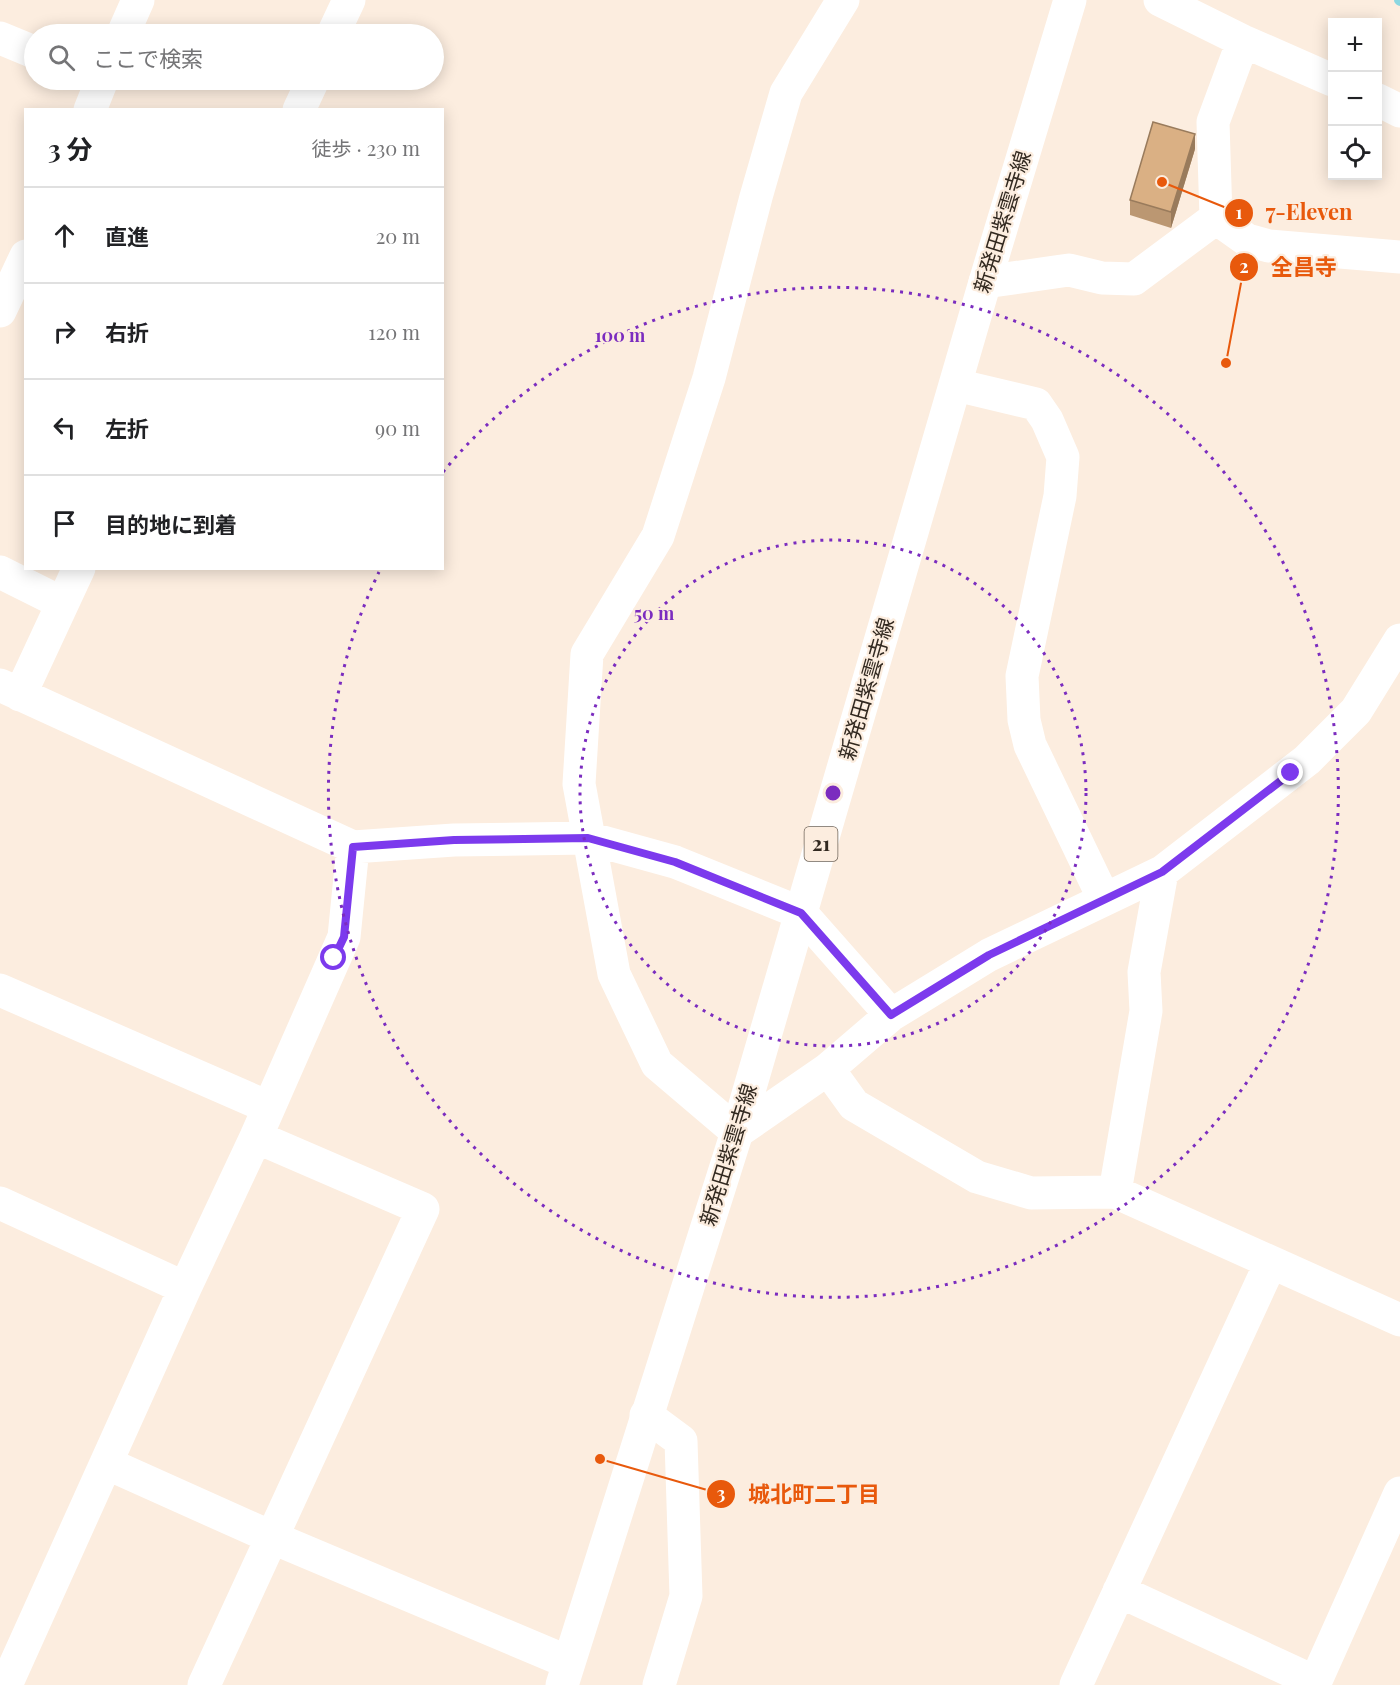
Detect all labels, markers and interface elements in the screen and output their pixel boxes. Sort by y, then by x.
map controls [1328,18,1382,180]
button: + [1328,18,1382,72]
search box [24,24,444,90]
icon: search [45,41,78,74]
text: ここで検索 [93,43,203,73]
button: − [1328,72,1382,126]
button: locate [1328,126,1382,180]
text: 3 分 [48,131,93,166]
text: 徒歩 · 230 m [311,134,420,161]
street label: 新発田紫雲寺線 [966,147,1036,296]
callout: 7-Eleven [1224,193,1365,233]
text: 7-Eleven [1266,196,1353,226]
text: 1 [1236,200,1243,224]
icon: ahead [48,219,81,252]
text: 直進 [105,221,149,251]
text: 20 m [376,222,420,249]
callout: 全昌寺 [1229,247,1349,287]
text: 全昌寺 [1271,251,1337,281]
text: 2 [1239,254,1249,278]
icon: right [48,315,81,348]
text: 右折 [105,317,149,347]
text: 120 m [368,318,420,345]
text: 100 m [595,323,646,347]
icon: left [48,411,81,444]
text: 左折 [105,413,149,443]
text: 90 m [375,414,420,441]
icon: arrive [48,507,81,540]
text: 目的地に到着 [105,509,237,539]
text: 50 m [634,601,675,625]
street label: 新発田紫雲寺線 [831,614,899,763]
route end [1277,759,1303,785]
centre of rings [823,783,843,803]
road number: 21 [804,827,838,861]
route start [320,944,346,970]
street label: 新発田紫雲寺線 [692,1080,762,1229]
callout: 城北町二丁目 [706,1474,892,1514]
text: 城北町二丁目 [748,1478,880,1508]
text: 3 [717,1481,726,1505]

